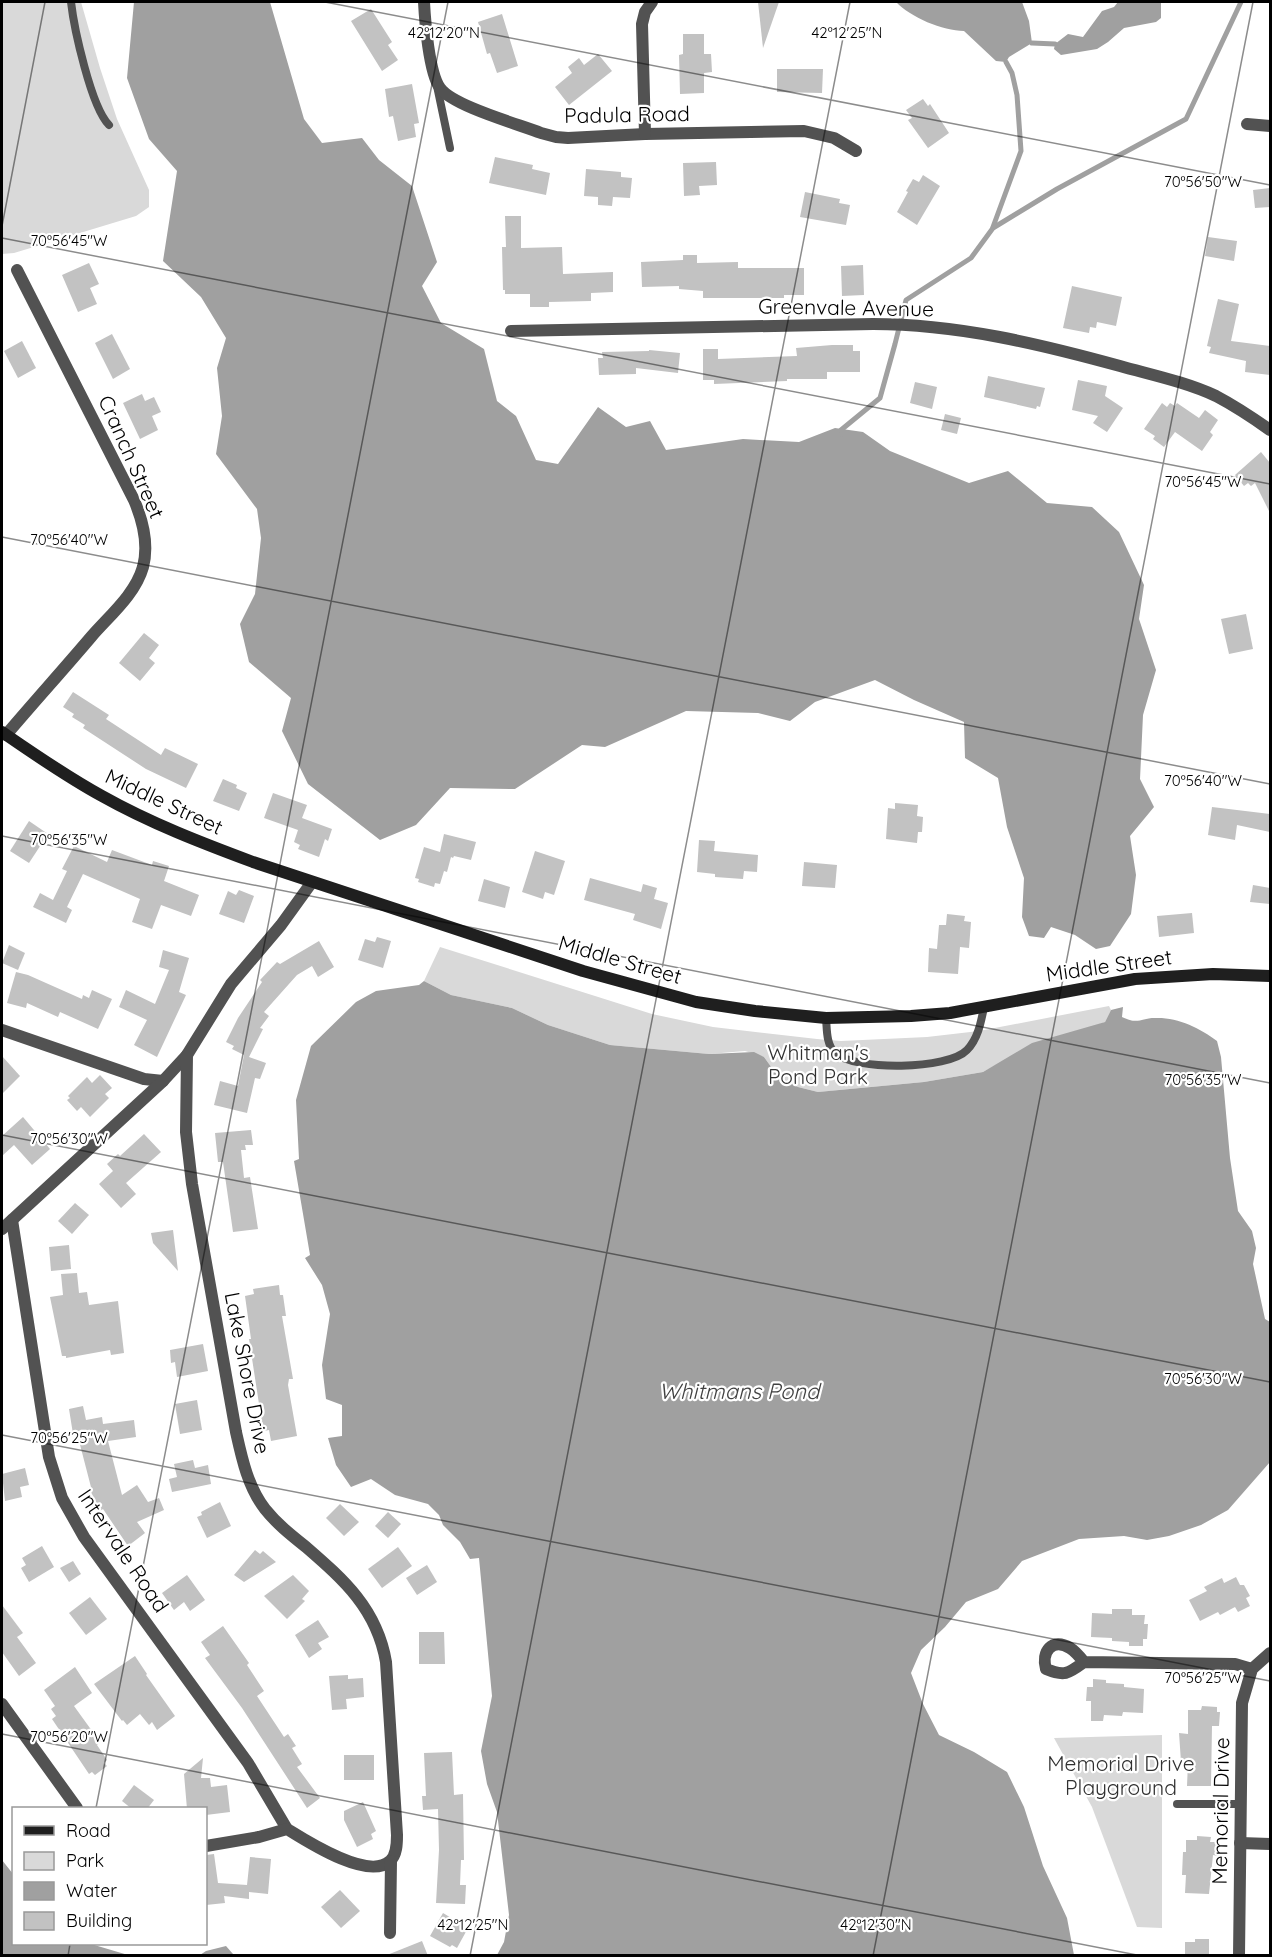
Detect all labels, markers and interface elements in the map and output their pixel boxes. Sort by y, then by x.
text: 42°12'20"N [408,23,480,42]
text: 42°12'25"N [811,23,883,42]
street label: Padula Road [564,100,690,128]
text: 70°56'50"W [1164,172,1243,191]
text: 70°56'45"W [30,231,108,250]
street label: Greenvale Avenue [758,292,934,322]
street label: Cranch Street [93,391,171,522]
text: 70°56'45"W [1164,472,1242,491]
text: 70°56'40"W [30,530,108,549]
street label: Middle Street [101,762,227,840]
text: 70°56'40"W [1164,771,1242,790]
text: 70°56'35"W [30,830,108,849]
street label: Middle Street [556,929,685,989]
street label: Middle Street [1044,943,1174,987]
park label: Whitman's Pond Park [767,1039,869,1089]
text: 70°56'35"W [1164,1070,1242,1089]
text: 70°56'30"W [30,1129,108,1148]
street label: Lake Shore Drive [220,1290,276,1456]
text: 70°56'30"W [1164,1369,1242,1388]
water label: Whitmans Pond [659,1377,822,1405]
text: 70°56'25"W [30,1428,108,1447]
street label: Intervale Road [73,1484,175,1617]
text: 70°56'25"W [1164,1668,1242,1687]
text: 70°56'20"W [30,1727,109,1746]
street label: Memorial Drive [1206,1737,1234,1885]
park label: Memorial Drive Playground [1047,1750,1195,1800]
legend [12,1807,207,1945]
text: Road [66,1819,111,1842]
text: Park [66,1849,104,1872]
text: Water [66,1879,117,1902]
text: Building [66,1909,132,1932]
text: 42°12'25"N [437,1915,509,1934]
text: 42°12'30"N [840,1915,912,1934]

